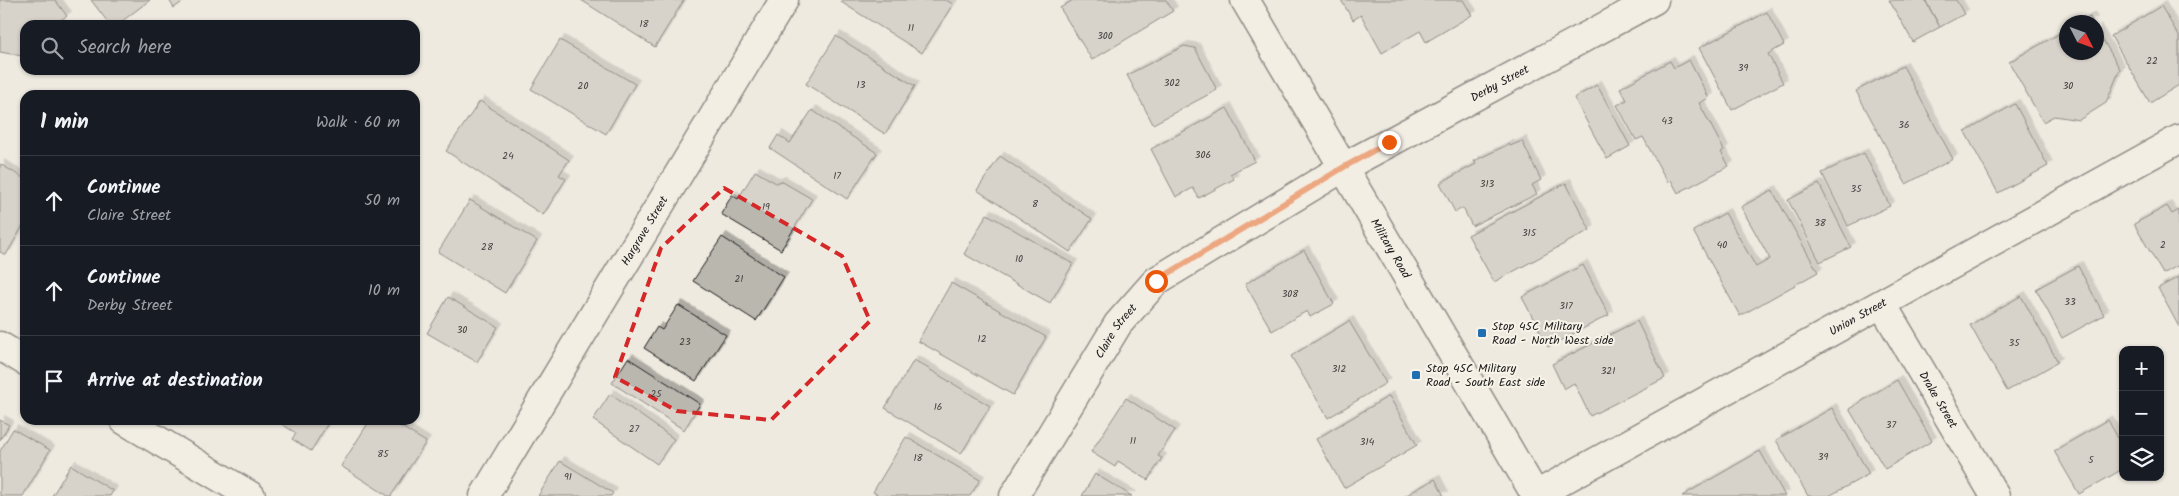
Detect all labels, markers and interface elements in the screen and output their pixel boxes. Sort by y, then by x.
north arrow [2059,15,2104,60]
house number: 18 [639,16,650,32]
search box [20,20,420,75]
house number: 11 [908,20,914,36]
house number: 300 [1097,28,1113,44]
text: Search here [78,33,172,63]
icon: search [38,34,66,62]
house number: 22 [2146,53,2158,69]
street label: Derby Street [1467,59,1533,107]
house number: 39 [1738,60,1748,76]
house number: 302 [1164,75,1180,91]
house number: 13 [857,77,866,93]
house number: 20 [578,78,588,94]
house number: 30 [2063,78,2073,94]
text: 1 min [40,106,89,139]
text: Walk · 60 m [316,110,400,135]
house number: 43 [1661,113,1673,129]
house number: 36 [1898,117,1910,133]
route end [1378,131,1401,154]
house number: 306 [1195,147,1211,163]
house number: 24 [502,148,514,164]
house number: 17 [833,168,841,184]
text: Continue [87,173,160,203]
house number: 313 [1480,176,1495,192]
house number: 35 [1850,181,1862,197]
icon: ahead [40,187,68,215]
text: 50 m [364,188,400,213]
street label: Hargrave Street [616,192,673,269]
house number: 8 [1032,196,1039,212]
house number: 19 [762,199,770,215]
text: Claire Street [87,203,171,228]
street label: Military Road [1366,215,1416,283]
house number: 38 [1814,215,1827,231]
house number: 315 [1522,225,1537,241]
house number: 40 [1717,237,1727,253]
house number: 2 [2160,237,2166,253]
house number: 28 [481,239,494,255]
house number: 10 [1015,251,1023,267]
text: Continue [87,263,160,293]
route start [1145,270,1168,293]
house number: 21 [735,271,743,287]
icon: ahead [40,277,68,305]
text: 10 m [368,278,400,303]
house number: 308 [1282,286,1299,302]
text: Derby Street [87,293,173,318]
street label: Union Street [1826,293,1891,340]
house number: 33 [2064,294,2076,310]
house number: 317 [1559,298,1573,314]
street label: Claire Street [1090,299,1142,362]
place label: Stop 45C Military Road - North West side [1492,317,1614,350]
house number: 30 [457,322,467,338]
marker: Stop 45C Military Road - North West side [1476,327,1488,339]
house number: 12 [978,331,987,347]
house number: 23 [679,334,691,350]
house number: 35 [2008,335,2020,351]
map controls [2119,346,2164,481]
button: + [2119,346,2164,391]
place label: Stop 45C Military Road - South East side [1426,359,1546,392]
house number: 312 [1332,361,1347,377]
house number: 321 [1601,363,1615,379]
text: Arrive at destination [87,366,263,396]
icon: arrive [40,367,68,395]
street label: Drake Street [1914,367,1963,432]
marker: Stop 45C Military Road - South East side [1410,369,1422,381]
house number: 25 [650,386,662,402]
button: − [2119,391,2164,436]
house number: 16 [934,399,942,415]
house number: 37 [1886,417,1897,433]
house number: 27 [629,421,640,437]
house number: 11 [1130,433,1136,449]
house number: 314 [1360,434,1375,450]
button: layers [2119,436,2164,481]
house number: 85 [377,446,389,462]
house number: 39 [1818,449,1828,465]
house number: 18 [913,450,924,466]
house number: 5 [2088,452,2094,468]
house number: 91 [564,469,572,485]

